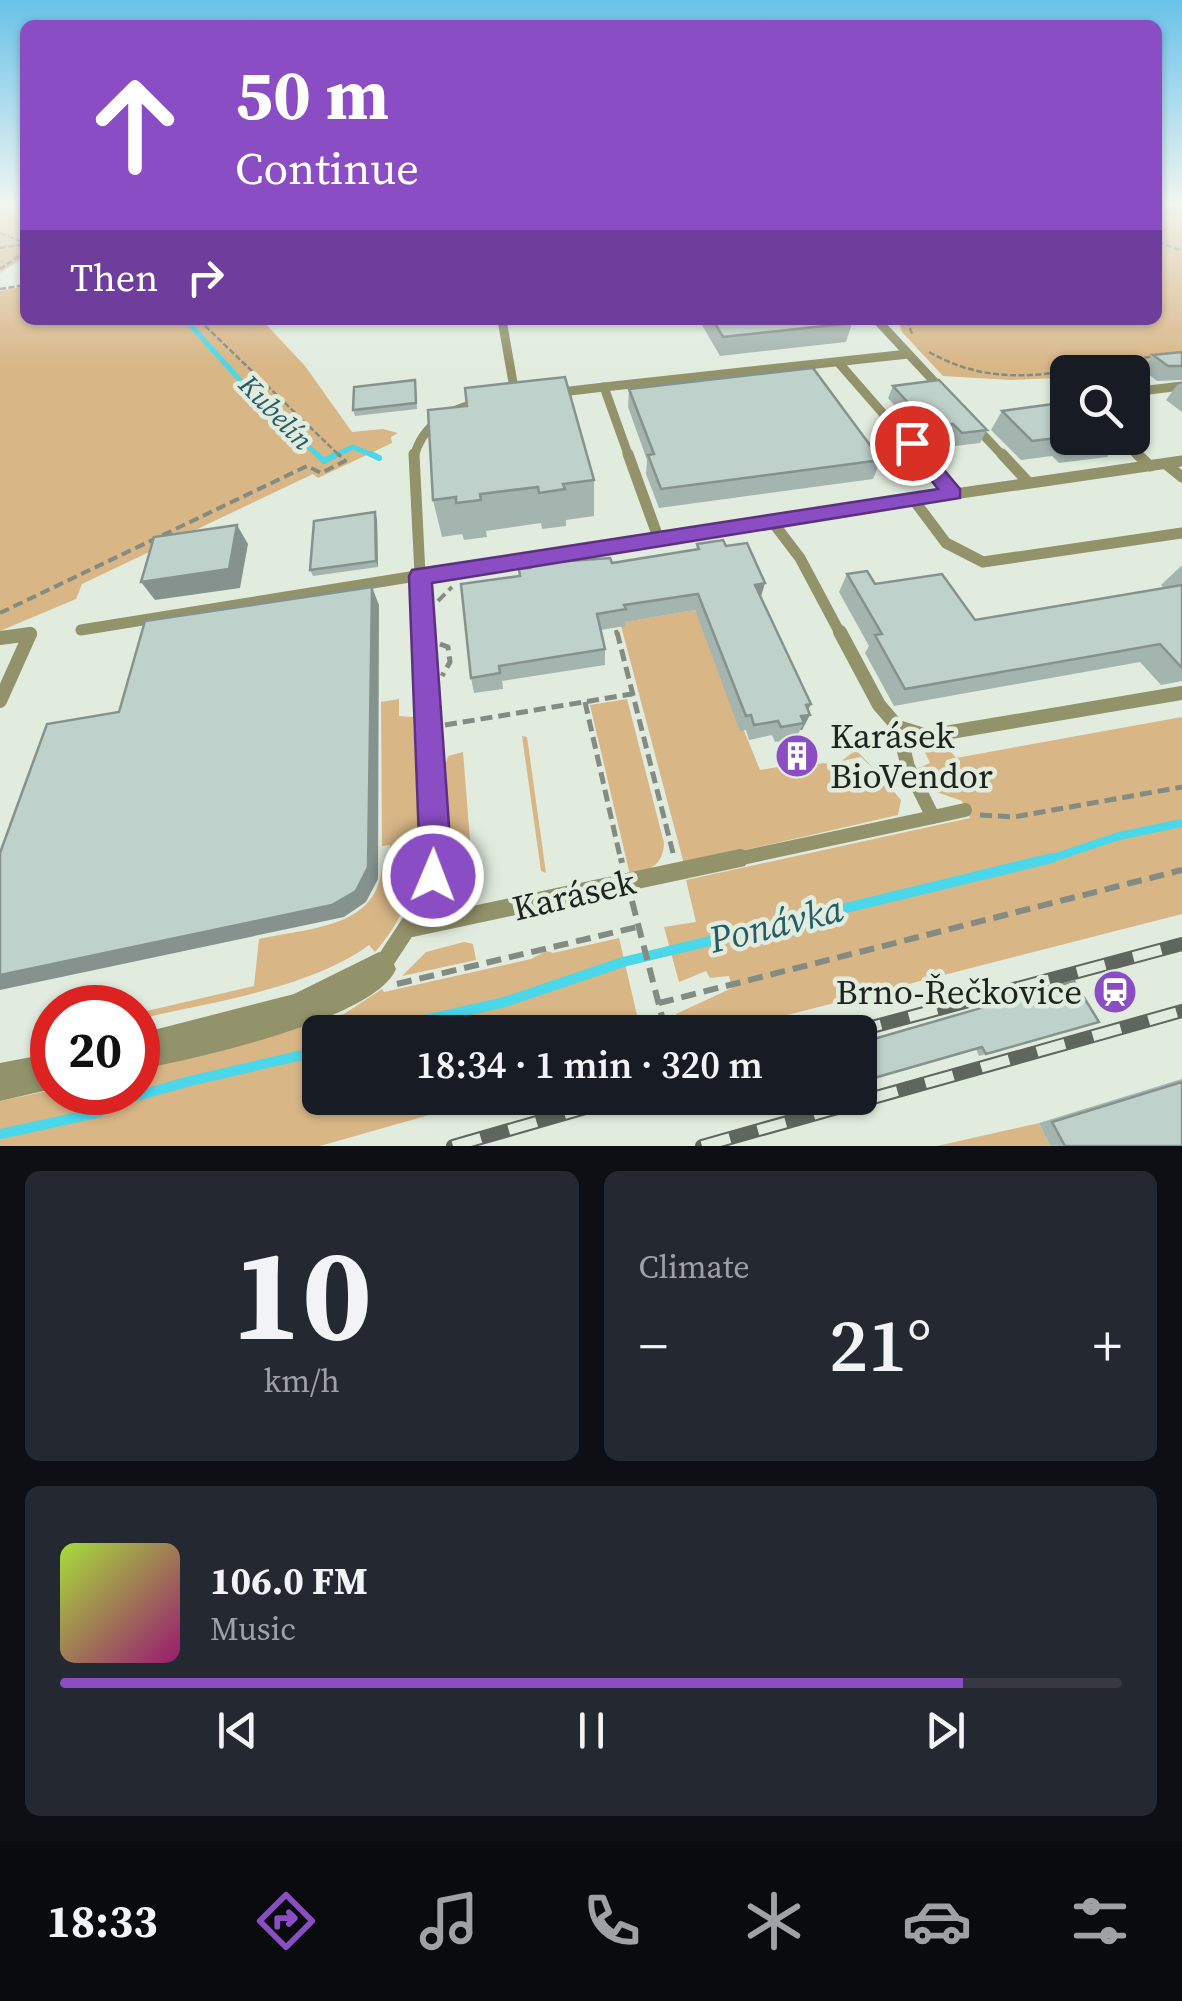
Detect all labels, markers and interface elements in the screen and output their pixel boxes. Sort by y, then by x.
text: 50 m [235,46,389,142]
icon: ahead [70,60,200,190]
text: Continue [235,137,419,199]
icon: right [178,250,233,305]
text: Then [70,252,158,304]
map controls [1050,355,1150,455]
button: search [1050,355,1150,455]
water label: Kubelín [230,365,321,458]
pin [870,401,955,486]
icon: arrive [885,416,940,471]
place label: Karásek BioVendor [830,712,993,800]
building icon: Karásek BioVendor [774,733,820,779]
position arrow [381,824,485,928]
street label: Karásek [508,857,641,932]
water label: Ponávka [703,882,849,966]
place label: Brno-Řečkovice [836,968,1082,1016]
station icon: Brno-Řečkovice [1092,969,1138,1015]
speed limit sign: 20 [30,985,160,1115]
text: 18:34 · 1 min · 320 m [416,1039,763,1091]
text: 10 [231,1204,372,1383]
text: Climate [639,1245,750,1289]
text: 21° [829,1293,932,1396]
text: − [639,1308,668,1383]
text: + [1093,1308,1122,1383]
text: km/h [264,1359,340,1403]
text: 106.0 FM [210,1555,368,1607]
text: Music [210,1607,296,1651]
icon: previous [210,1703,265,1758]
icon: pause [564,1703,619,1758]
icon: next [918,1703,973,1758]
icon: directions [251,1886,321,1956]
icon: music [414,1886,484,1956]
icon: phone [577,1886,647,1956]
icon: climate [739,1886,809,1956]
icon: car [902,1886,972,1956]
icon: filters [1065,1886,1135,1956]
text: 18:33 [46,1890,158,1952]

